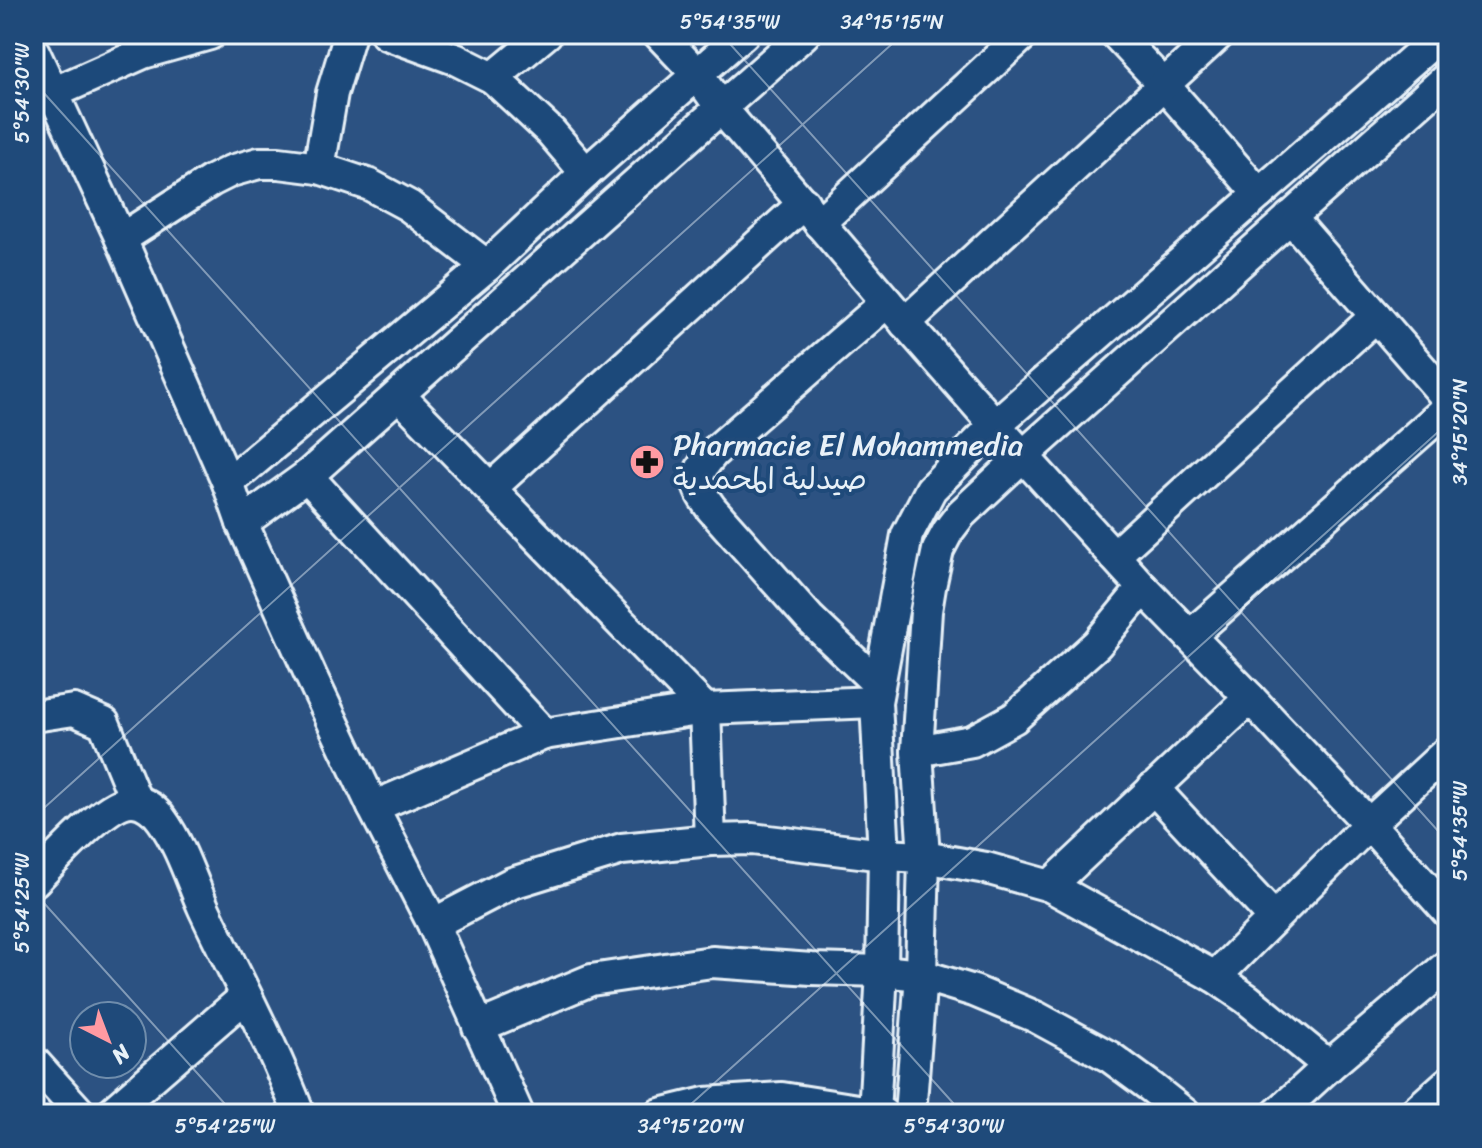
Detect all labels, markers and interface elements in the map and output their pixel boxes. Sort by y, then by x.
text: 5°54'35"W [680,5,781,40]
text: 34°15'15"N [840,5,944,40]
text: 5°54'30"W [5,42,40,143]
text: 34°15'20"N [1443,379,1478,485]
place label: Pharmacie El Mohammedia صيدلية المحمدية [673,418,1023,506]
pharmacy icon: Pharmacie El Mohammedia صيدلية المحمدية [628,443,666,481]
text: 5°54'35"W [1443,780,1478,881]
text: 5°54'25"W [5,852,40,953]
north arrow [68,1000,148,1080]
text: N [102,1034,141,1075]
text: 5°54'25"W [175,1109,276,1144]
text: 34°15'20"N [638,1109,744,1144]
text: 5°54'30"W [904,1109,1005,1144]

